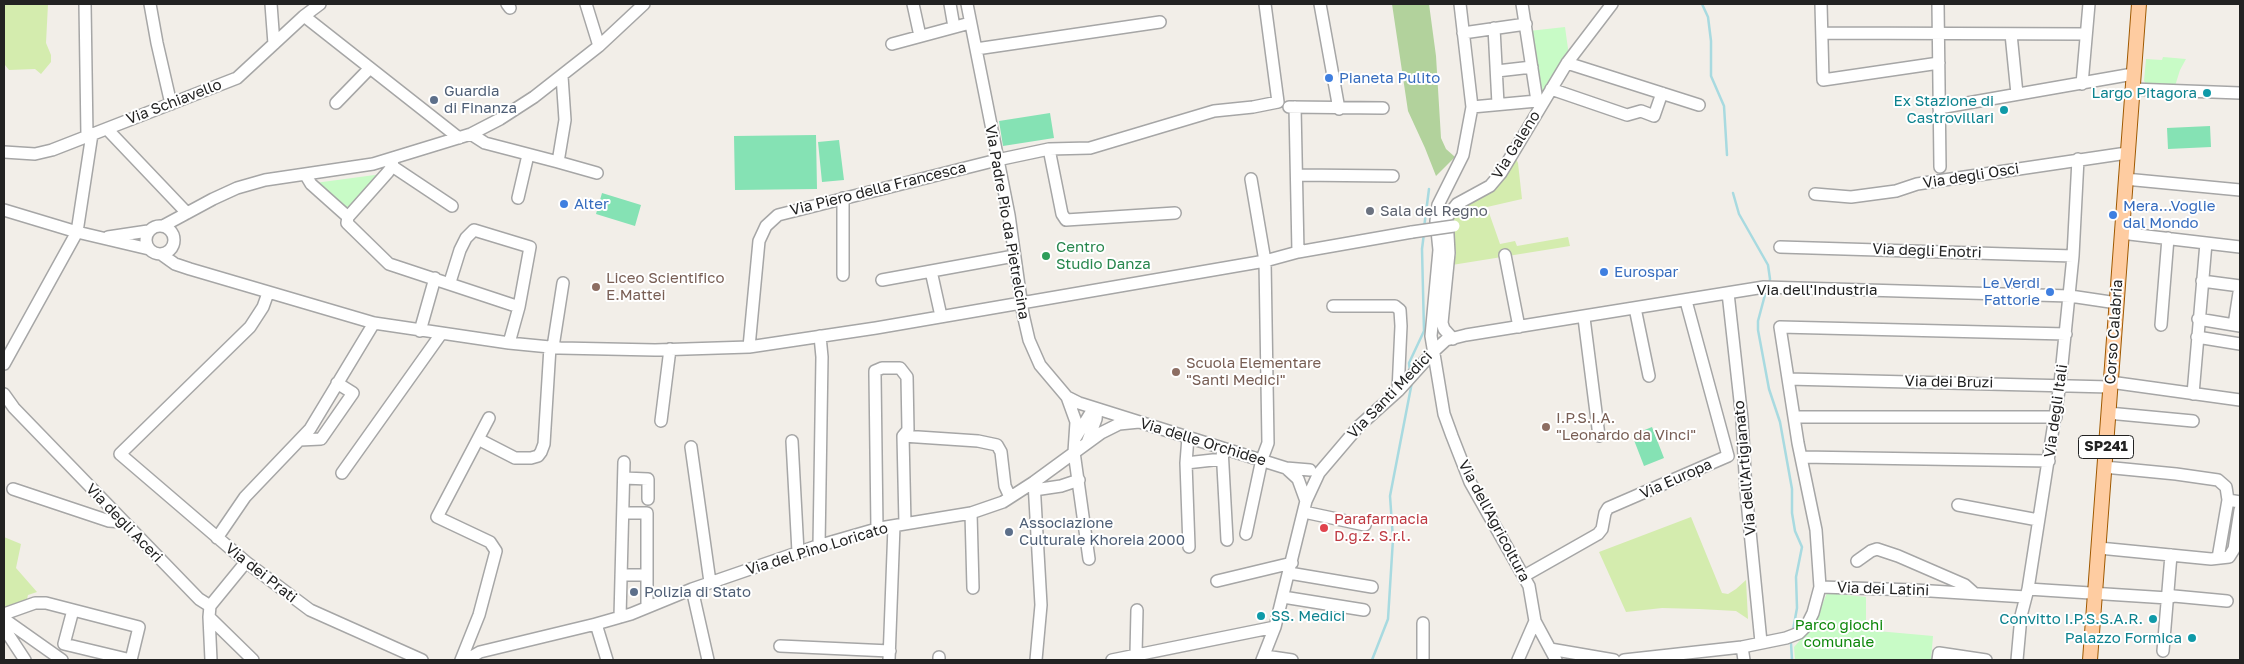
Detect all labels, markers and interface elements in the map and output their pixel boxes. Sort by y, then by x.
place label: Pianeta Pulito [1339,69,1440,87]
marker: Pianeta Pulito [1323,72,1335,84]
street label: Via Schiavello [124,76,224,128]
place label: Guardia di Finanza [444,82,517,117]
place label: Largo Pitagora [2091,84,2197,102]
marker: Largo Pitagora [2201,87,2213,99]
place label: Ex Stazione di Castrovillari [1893,92,1994,127]
marker: Guardia di Finanza [428,94,440,106]
marker: Ex Stazione di Castrovillari [1998,104,2010,116]
street label: Via Galeno [1488,108,1544,182]
street label: Via Padre Pio da Pietrelcina [981,123,1033,321]
street label: Via Piero della Francesca [788,158,968,220]
street label: Via degli Osci [1922,160,2020,192]
place label: Alter [574,195,609,213]
place label: Mera...Voglie dal Mondo [2123,197,2215,232]
marker: Alter [558,198,570,210]
place label: Sala del Regno [1380,202,1488,220]
marker: Sala del Regno [1364,205,1376,217]
marker: Mera...Voglie dal Mondo [2107,209,2119,221]
place label: Centro Studio Danza [1056,238,1151,273]
street label: Via degli Enotri [1872,240,1982,262]
marker: Centro Studio Danza [1040,250,1052,262]
place label: Eurospar [1614,263,1678,281]
marker: Eurospar [1598,266,1610,278]
place label: Liceo Scientifico E.Mattei [606,269,724,304]
place label: Le Verdi Fattorie [1982,274,2040,309]
street label: Corso Calabria [2101,279,2127,385]
marker: Liceo Scientifico E.Mattei [590,281,602,293]
street label: Via dell'Industria [1756,281,1878,299]
marker: Le Verdi Fattorie [2044,286,2056,298]
street label: Via Santi Medici [1344,348,1436,442]
place label: Scuola Elementare "Santi Medici" [1186,354,1321,389]
street label: Via degli Itali [2041,363,2071,459]
marker: Scuola Elementare "Santi Medici" [1170,366,1182,378]
street label: Via dei Bruzi [1905,372,1993,392]
street label: Via dell'Artigianato [1730,400,1760,536]
place label: I.P.S.I.A. "Leonardo da Vinci" [1556,409,1696,444]
street label: Via delle Orchidee [1138,414,1268,470]
marker: I.P.S.I.A. "Leonardo da Vinci" [1540,421,1552,433]
road number: SP241 [2078,436,2134,458]
street label: Via Europa [1637,455,1715,503]
street label: Via dell'Agricoltura [1454,457,1534,585]
street label: Via degli Aceri [82,480,166,566]
place label: Parafarmacia D.g.z. S.r.l. [1334,510,1428,545]
place label: Associazione Culturale Khoreia 2000 [1019,514,1185,549]
street label: Via del Pino Loricato [744,519,890,579]
marker: Parafarmacia D.g.z. S.r.l. [1318,522,1330,534]
marker: Associazione Culturale Khoreia 2000 [1003,526,1015,538]
street label: Via dei Prati [222,539,300,607]
street label: Via dei Latini [1837,578,1929,600]
place label: Polizia di Stato [644,583,751,601]
marker: Polizia di Stato [628,586,640,598]
place label: SS. Medici [1271,607,1345,625]
marker: SS. Medici [1255,610,1267,622]
place label: Convitto I.P.S.S.A.R. [1999,610,2143,628]
marker: Convitto I.P.S.S.A.R. [2147,613,2159,625]
park label: Parco giochi comunale [1795,616,1883,651]
place label: Palazzo Formica [2065,629,2182,647]
marker: Palazzo Formica [2186,632,2198,644]

